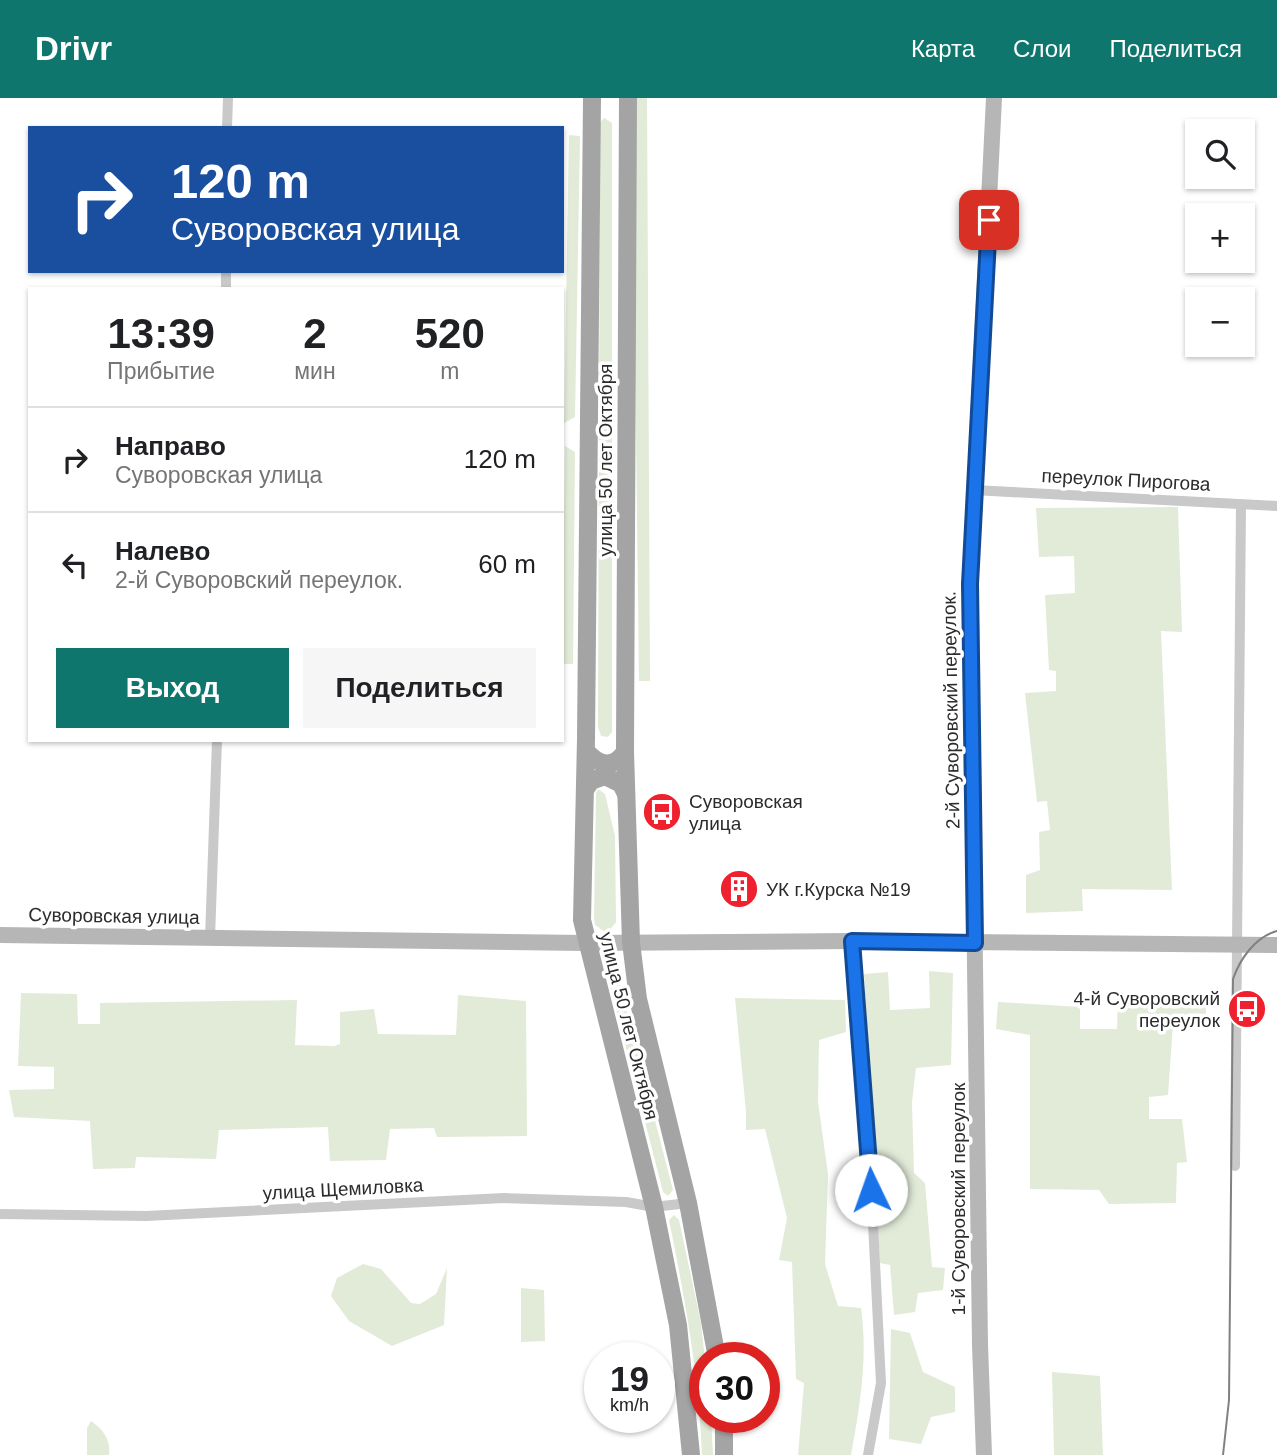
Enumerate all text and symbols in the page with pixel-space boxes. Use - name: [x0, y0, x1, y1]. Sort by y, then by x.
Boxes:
- text: Drivr: [35, 30, 112, 67]
- text: Карта: [911, 35, 975, 62]
- text: Слои: [1013, 35, 1071, 62]
- text: Поделиться: [1109, 35, 1242, 62]
- map controls: [1185, 119, 1255, 357]
- button: search: [1185, 119, 1255, 189]
- icon: right: [56, 154, 147, 245]
- text: 120 m: [171, 154, 310, 208]
- pin: [959, 190, 1019, 250]
- icon: arrive: [970, 201, 1008, 239]
- button: +: [1185, 203, 1255, 273]
- text: Суворовская улица: [171, 211, 459, 247]
- button: −: [1185, 287, 1255, 357]
- text: 13:39: [107, 310, 215, 357]
- text: 2: [303, 310, 327, 357]
- text: 520: [415, 310, 485, 357]
- text: Прибытие: [107, 358, 215, 384]
- text: мин: [294, 358, 336, 384]
- text: m: [440, 358, 459, 384]
- street label: улица 50 лет Октября: [595, 364, 616, 556]
- text: Направо: [115, 431, 226, 461]
- icon: right: [56, 441, 94, 479]
- text: 120 m: [464, 444, 536, 474]
- text: Суворовская улица: [115, 462, 322, 488]
- street label: переулок Пирогова: [1041, 465, 1211, 495]
- text: Налево: [115, 536, 210, 566]
- icon: left: [56, 546, 94, 584]
- text: 60 m: [478, 549, 536, 579]
- text: 2-й Суворовский переулок.: [115, 567, 403, 593]
- street label: 2-й Суворовский переулок.: [938, 591, 964, 829]
- button: Выход: [56, 648, 289, 728]
- button: Поделиться: [303, 648, 536, 728]
- bus stop icon: Суворовская улица: [641, 791, 683, 833]
- place label: Суворовская улица: [689, 791, 803, 834]
- building icon: УК г.Курска №19: [718, 868, 760, 910]
- place label: УК г.Курска №19: [766, 879, 911, 900]
- street label: Суворовская улица: [28, 904, 200, 928]
- street label: улица 50 лет Октября: [595, 930, 663, 1122]
- place label: 4-й Суворовский переулок: [1073, 988, 1221, 1031]
- bus stop icon: 4-й Суворовский переулок: [1226, 988, 1268, 1030]
- street label: 1-й Суворовский переулок: [948, 1082, 969, 1315]
- position arrow: [834, 1153, 908, 1227]
- street label: улица Щемиловка: [262, 1174, 424, 1204]
- speed limit sign: 30: [689, 1342, 780, 1433]
- text: 19: [610, 1359, 649, 1398]
- text: km/h: [610, 1395, 649, 1415]

